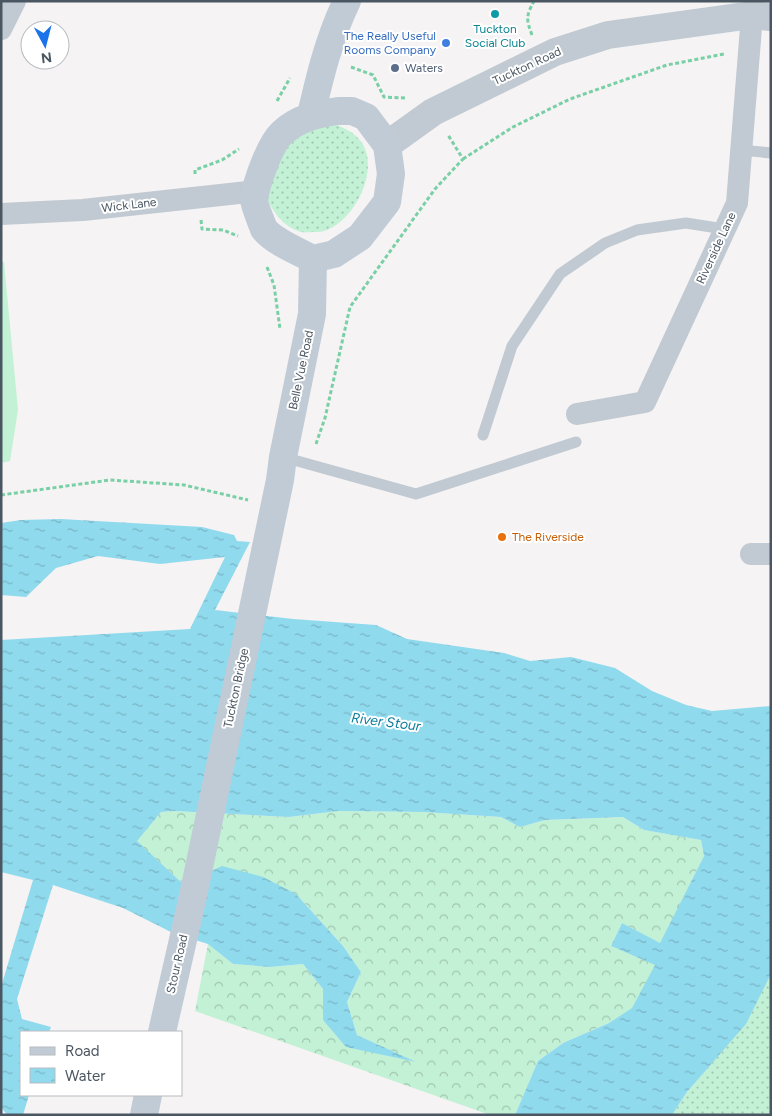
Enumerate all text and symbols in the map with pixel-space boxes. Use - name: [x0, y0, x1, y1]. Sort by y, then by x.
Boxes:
- marker: Tuckton Social Club: [489, 8, 501, 20]
- north arrow: [20, 20, 70, 70]
- place label: Tuckton Social Club: [465, 22, 525, 50]
- place label: The Really Useful Rooms Company: [344, 29, 437, 57]
- marker: The Really Useful Rooms Company: [440, 37, 452, 49]
- street label: Tuckton Road: [491, 44, 563, 88]
- text: N: [40, 48, 53, 67]
- place label: Waters: [405, 61, 443, 75]
- marker: Waters: [389, 62, 401, 74]
- street label: Wick Lane: [101, 195, 158, 215]
- street label: Riverside Lane: [693, 210, 739, 286]
- street label: Belle Vue Road: [286, 329, 316, 411]
- place label: The Riverside: [512, 530, 584, 544]
- marker: The Riverside: [496, 531, 508, 543]
- street label: Tuckton Bridge: [221, 646, 251, 729]
- water label: River Stour: [350, 709, 423, 735]
- street label: Stour Road: [163, 933, 191, 995]
- legend: [20, 1031, 182, 1096]
- text: Road: [65, 1042, 100, 1060]
- text: Water: [65, 1067, 105, 1085]

